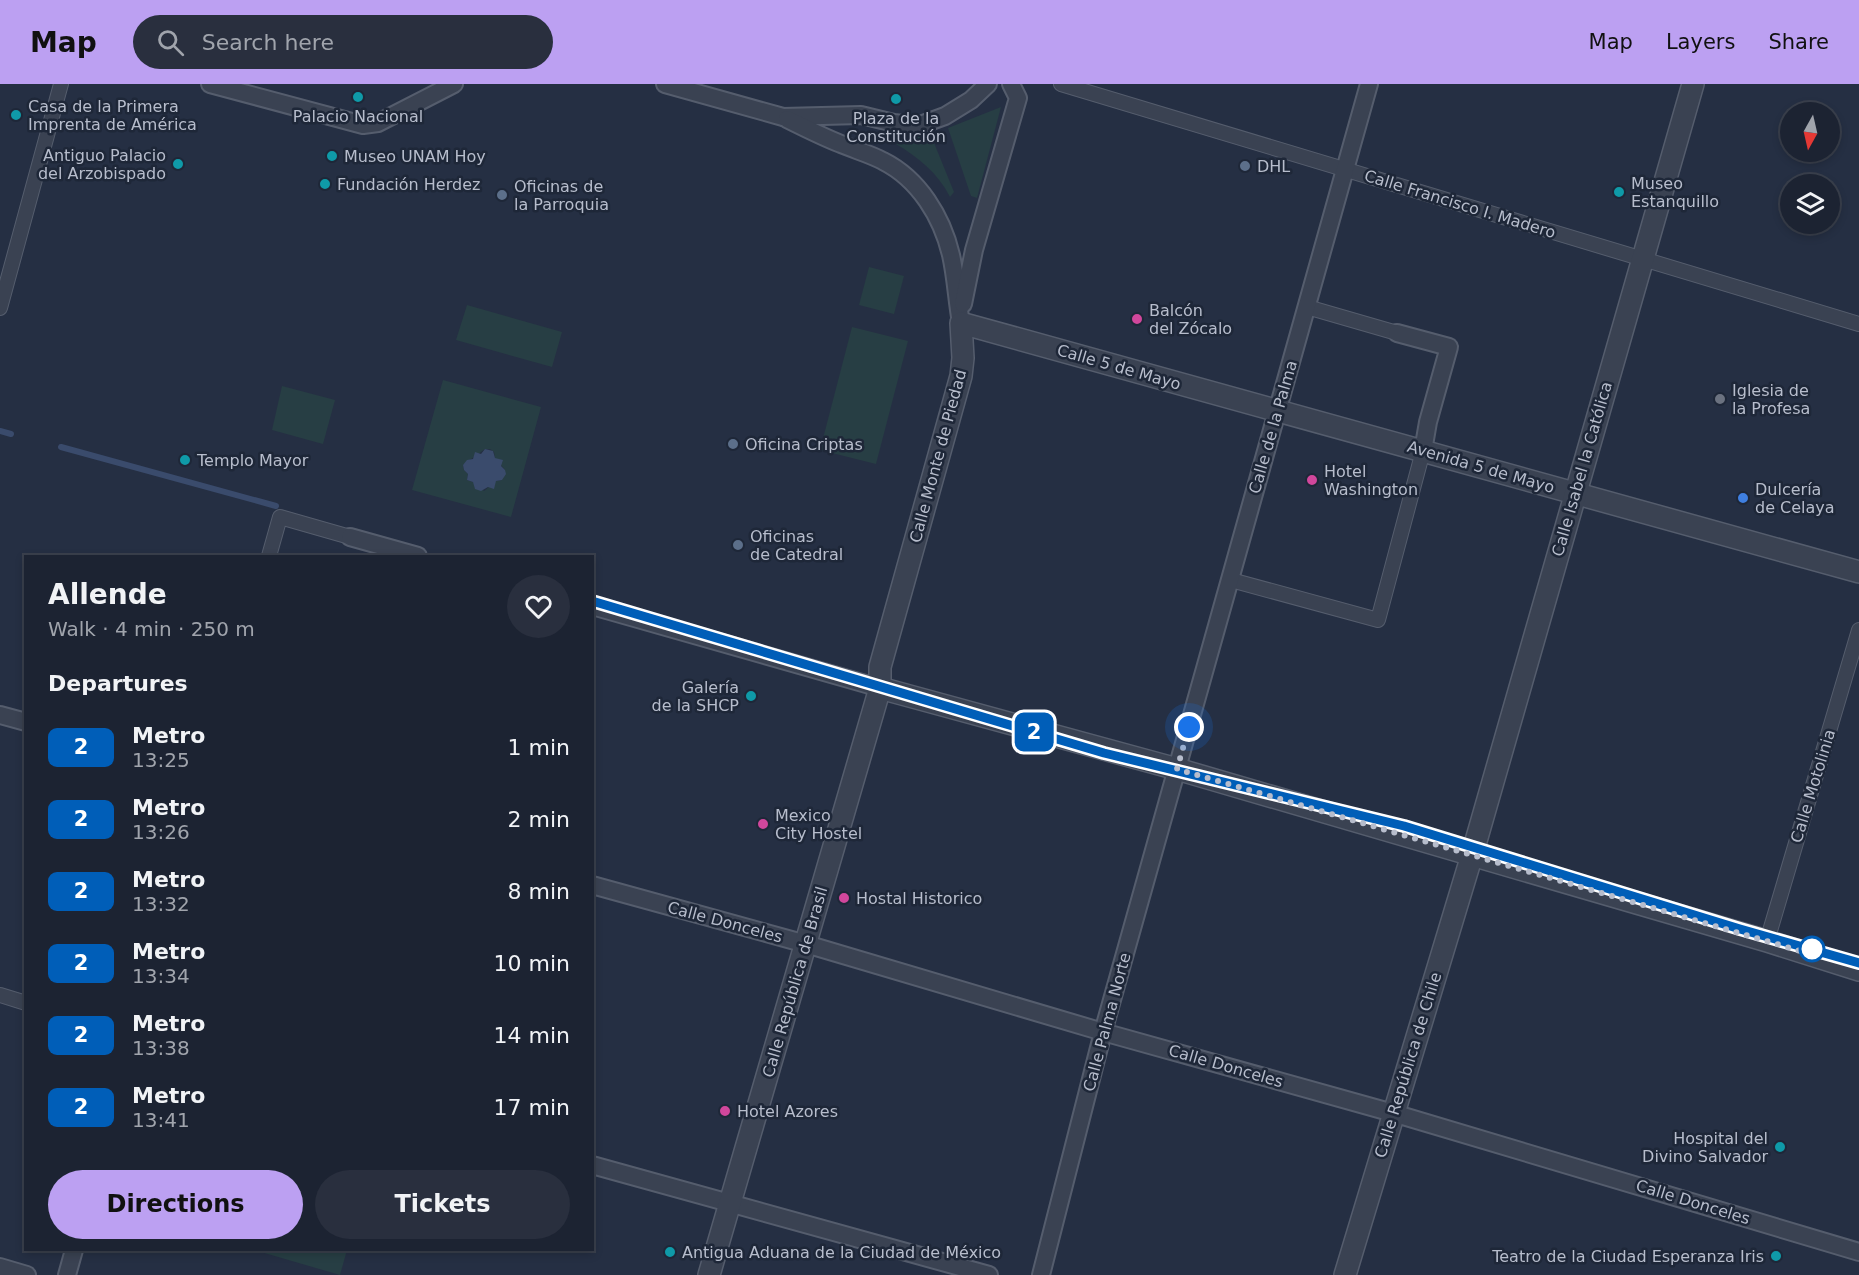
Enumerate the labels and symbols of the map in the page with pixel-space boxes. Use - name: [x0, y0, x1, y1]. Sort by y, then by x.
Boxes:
- marker: Palacio Nacional: [351, 90, 365, 104]
- marker: Plaza de la Constitución: [889, 92, 903, 106]
- place label: Casa de la Primera Imprenta de América: [28, 97, 197, 134]
- north arrow: [1780, 102, 1840, 162]
- place label: Palacio Nacional: [293, 107, 423, 126]
- marker: Casa de la Primera Imprenta de América: [9, 108, 23, 122]
- place label: Plaza de la Constitución: [846, 109, 946, 146]
- place label: Antiguo Palacio del Arzobispado: [38, 146, 166, 183]
- place label: Museo UNAM Hoy: [344, 147, 486, 166]
- marker: Museo UNAM Hoy: [325, 149, 339, 163]
- marker: Antiguo Palacio del Arzobispado: [171, 157, 185, 171]
- place label: DHL: [1257, 157, 1290, 176]
- marker: DHL: [1238, 159, 1252, 173]
- street label: Calle Francisco I. Madero: [1362, 166, 1558, 242]
- place label: Museo Estanquillo: [1631, 174, 1719, 211]
- place label: Fundación Herdez: [337, 175, 480, 194]
- marker: Fundación Herdez: [318, 177, 332, 191]
- place label: Oficinas de la Parroquia: [514, 177, 609, 214]
- marker: Museo Estanquillo: [1612, 185, 1626, 199]
- marker: Oficinas de la Parroquia: [495, 188, 509, 202]
- place label: Balcón del Zócalo: [1149, 301, 1232, 338]
- marker: Balcón del Zócalo: [1130, 312, 1144, 326]
- street label: Calle 5 de Mayo: [1055, 340, 1183, 394]
- street label: Calle de la Palma: [1245, 358, 1301, 496]
- street label: Calle Monte de Piedad: [906, 367, 970, 545]
- street label: Calle Isabel la Católica: [1548, 379, 1616, 559]
- place label: Iglesia de la Profesa: [1732, 381, 1810, 418]
- marker: Iglesia de la Profesa: [1713, 392, 1727, 406]
- place label: Oficina Criptas: [745, 435, 863, 454]
- marker: Oficina Criptas: [726, 437, 740, 451]
- street label: Avenida 5 de Mayo: [1405, 437, 1557, 497]
- place label: Templo Mayor: [196, 451, 309, 470]
- marker: Templo Mayor: [178, 453, 192, 467]
- place label: Hotel Washington: [1324, 462, 1418, 499]
- marker: Hotel Washington: [1305, 473, 1319, 487]
- place label: Dulcería de Celaya: [1755, 480, 1835, 517]
- marker: Dulcería de Celaya: [1736, 491, 1750, 505]
- place label: Oficinas de Catedral: [750, 527, 843, 564]
- marker: Oficinas de Catedral: [731, 538, 745, 552]
- place label: Galería de la SHCP: [652, 678, 739, 715]
- marker: Galería de la SHCP: [744, 689, 758, 703]
- line badge: 2: [1014, 712, 1054, 752]
- your location: [1174, 712, 1204, 742]
- street label: Calle Motolinia: [1787, 727, 1839, 845]
- place label: Mexico City Hostel: [775, 806, 862, 843]
- marker: Mexico City Hostel: [756, 817, 770, 831]
- street label: Calle República de Brasil: [759, 884, 831, 1080]
- place label: Hostal Historico: [856, 889, 982, 908]
- marker: Hostal Historico: [837, 891, 851, 905]
- street label: Calle Donceles: [665, 898, 785, 946]
- unlabelled marker: [1799, 936, 1825, 962]
- street label: Calle Palma Norte: [1079, 951, 1135, 1093]
- street label: Calle República de Chile: [1371, 970, 1445, 1160]
- street label: Calle Donceles: [1167, 1041, 1285, 1091]
- place label: Hotel Azores: [737, 1102, 838, 1121]
- marker: Hotel Azores: [718, 1104, 732, 1118]
- place label: Hospital del Divino Salvador: [1642, 1129, 1768, 1166]
- marker: Hospital del Divino Salvador: [1773, 1140, 1787, 1154]
- street label: Calle Donceles: [1634, 1176, 1752, 1228]
- place label: Antigua Aduana de la Ciudad de México: [682, 1243, 1001, 1262]
- marker: Antigua Aduana de la Ciudad de México: [663, 1245, 677, 1259]
- place label: Teatro de la Ciudad Esperanza Iris: [1491, 1247, 1764, 1266]
- marker: Teatro de la Ciudad Esperanza Iris: [1769, 1249, 1783, 1263]

